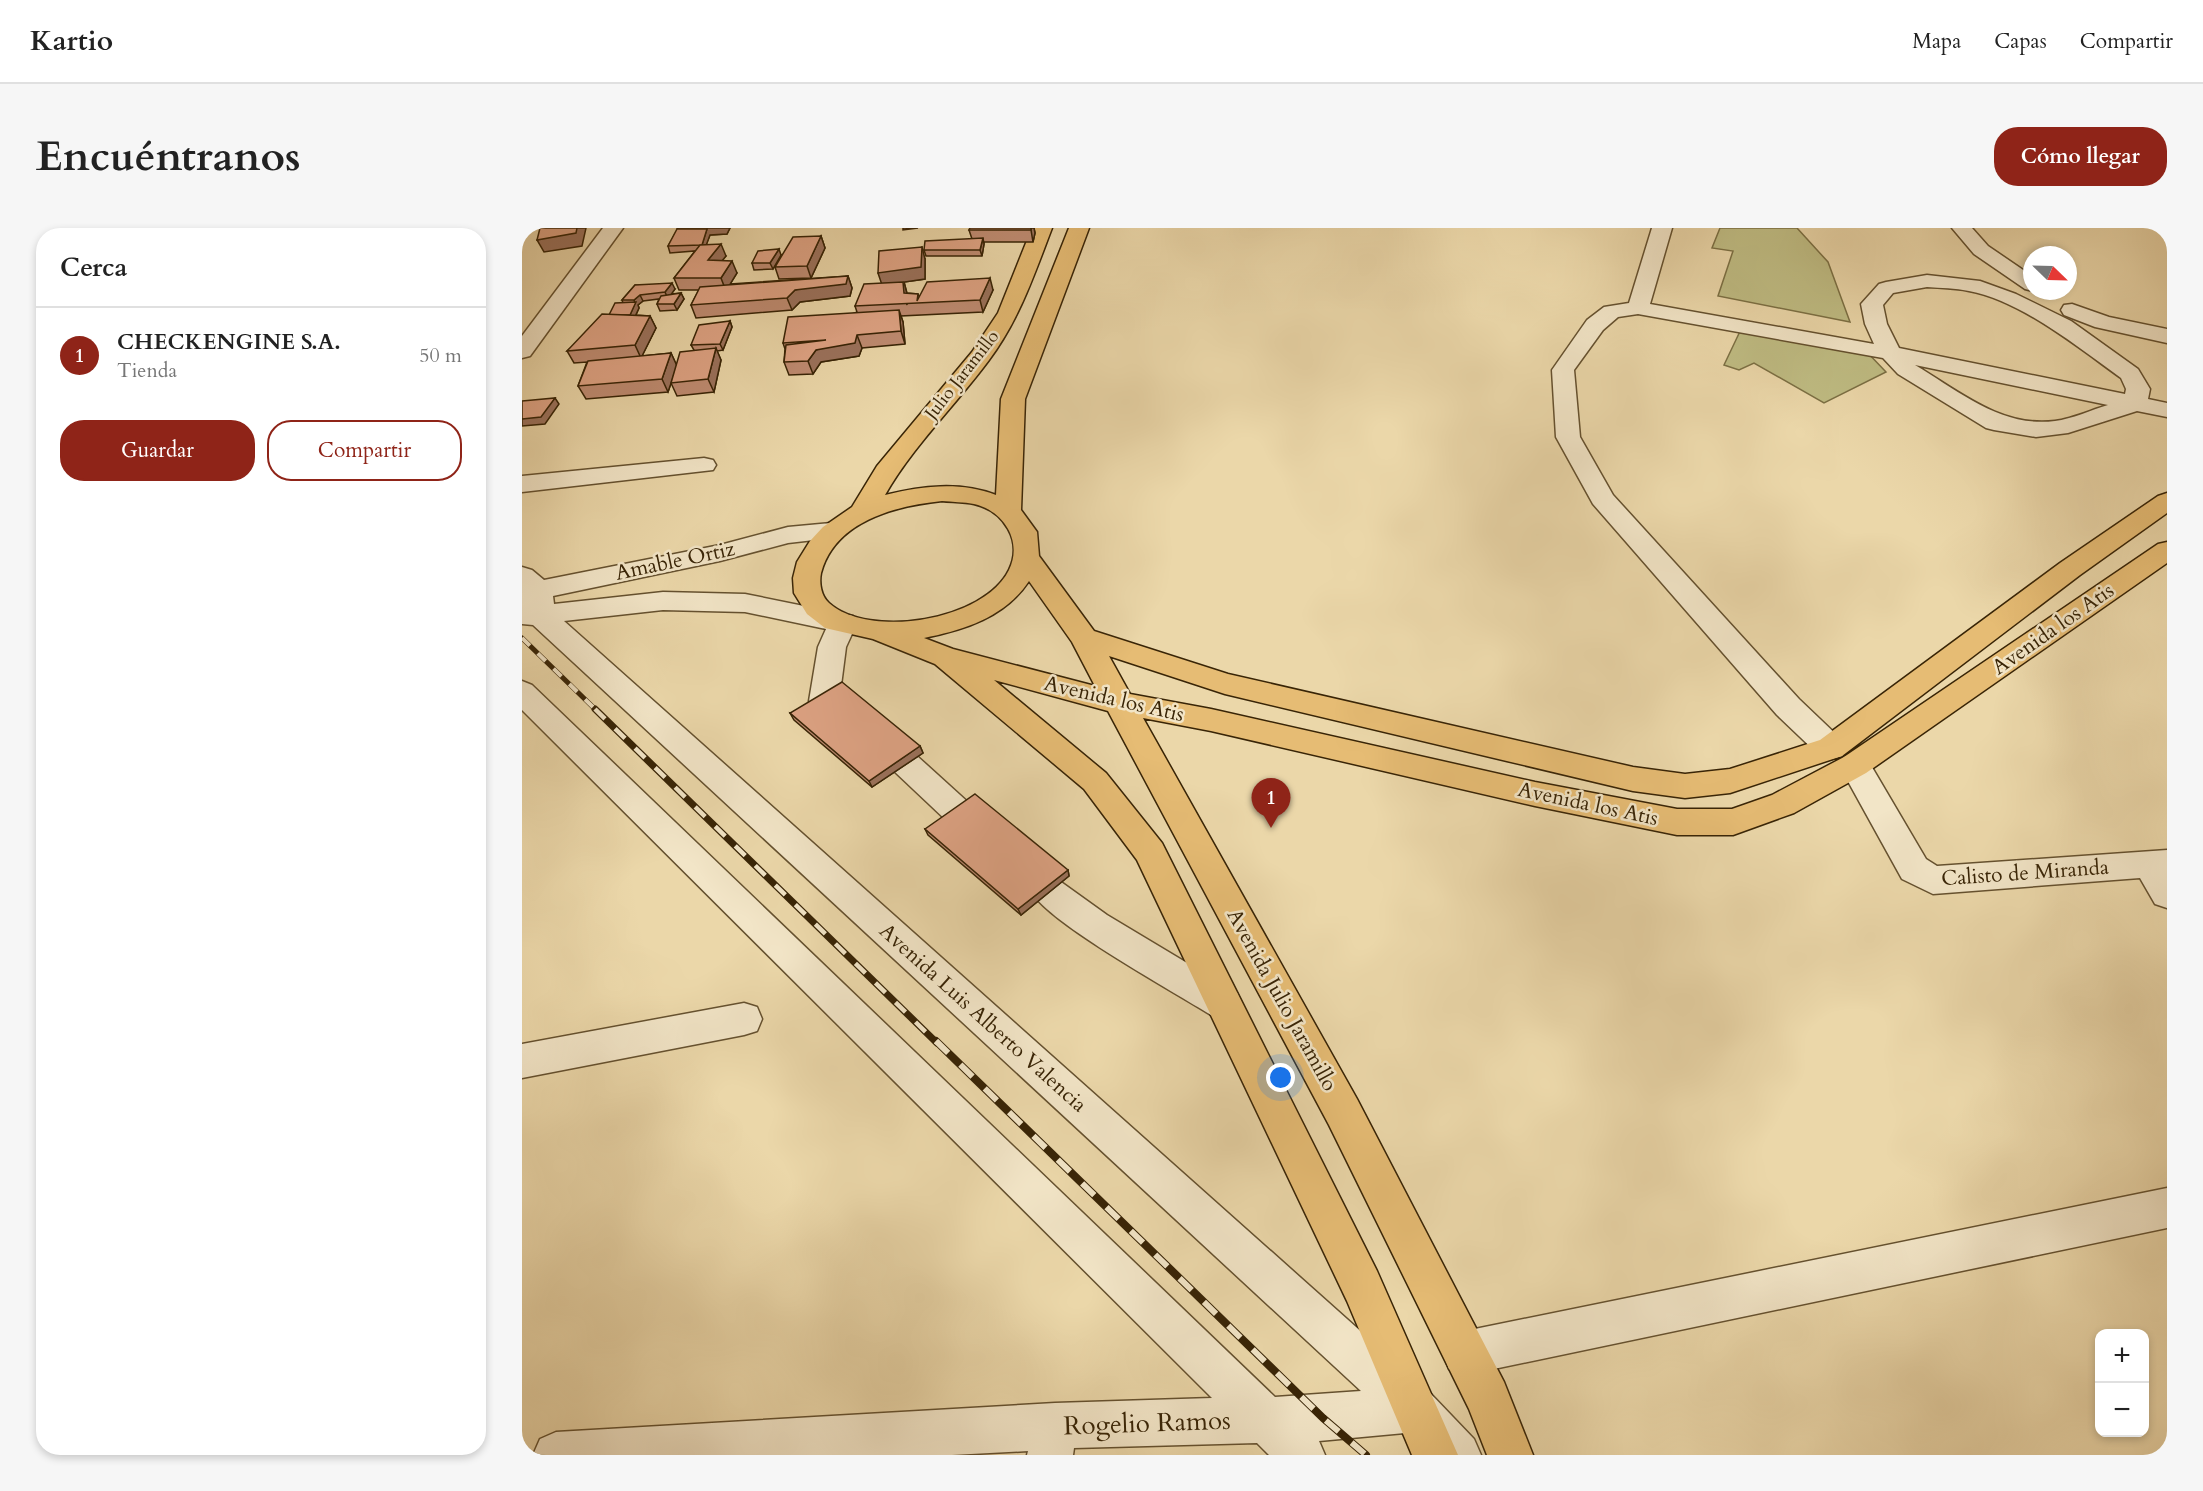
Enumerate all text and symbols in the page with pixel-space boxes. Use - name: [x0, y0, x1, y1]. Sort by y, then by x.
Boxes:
- text: Kartio: [30, 22, 113, 60]
- text: Mapa: [1912, 27, 1961, 56]
- text: Capas: [1994, 27, 2047, 56]
- text: Compartir: [2080, 27, 2173, 56]
- button: Cómo llegar: [1994, 127, 2167, 186]
- text: Encuéntranos: [36, 128, 301, 185]
- north arrow: [2023, 246, 2077, 300]
- text: Cerca: [60, 250, 127, 285]
- street label: Julio Jaramillo: [917, 325, 1005, 427]
- text: CHECKENGINE S.A.: [117, 327, 341, 357]
- text: 1: [74, 342, 85, 369]
- text: 50 m: [419, 342, 462, 369]
- text: Tienda: [117, 357, 177, 384]
- button: Guardar: [60, 420, 255, 481]
- button: Compartir: [267, 420, 462, 481]
- street label: Amable Ortiz: [613, 534, 738, 588]
- street label: Avenida los Atis: [1986, 576, 2120, 682]
- street label: Avenida los Atis: [1041, 669, 1187, 729]
- street label: Avenida los Atis: [1515, 775, 1661, 833]
- pin: 1: [1252, 778, 1290, 828]
- street label: Calisto de Miranda: [1940, 853, 2110, 893]
- street label: Avenida Julio Jaramillo: [1220, 904, 1344, 1096]
- street label: Avenida Luis Alberto Valencia: [873, 917, 1093, 1119]
- your location: [1266, 1063, 1295, 1092]
- map controls: [2095, 1329, 2149, 1437]
- button: +: [2095, 1329, 2149, 1383]
- button: −: [2095, 1383, 2149, 1437]
- street label: Rogelio Ramos: [1063, 1403, 1231, 1443]

